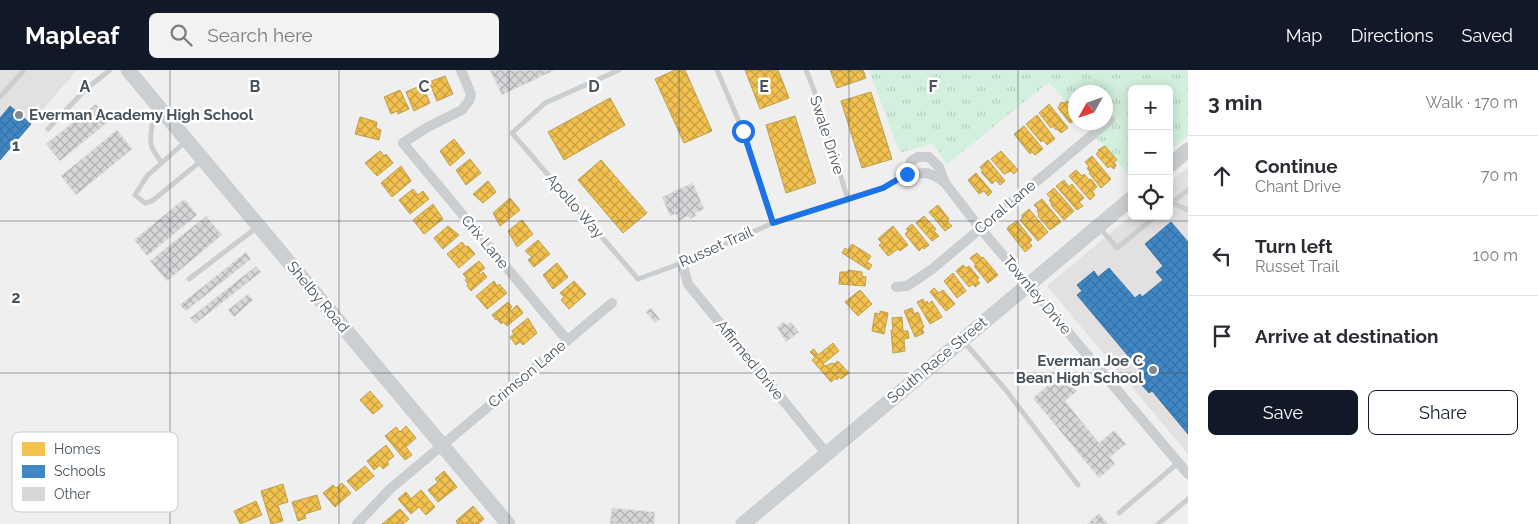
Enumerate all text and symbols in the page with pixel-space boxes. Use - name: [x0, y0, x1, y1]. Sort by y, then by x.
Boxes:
- search box: [149, 13, 499, 58]
- text: Mapleaf: [25, 21, 119, 50]
- icon: search: [167, 21, 195, 49]
- text: Search here: [207, 24, 313, 46]
- text: Map: [1286, 25, 1322, 46]
- text: Directions: [1350, 25, 1434, 46]
- text: Saved: [1462, 25, 1513, 46]
- text: A: [80, 77, 91, 96]
- text: B: [250, 77, 261, 96]
- text: C: [419, 77, 430, 96]
- text: D: [588, 77, 600, 96]
- text: E: [759, 77, 769, 96]
- text: F: [928, 77, 938, 96]
- north arrow: [1068, 85, 1113, 130]
- map controls: [1128, 85, 1173, 220]
- button: +: [1128, 85, 1173, 130]
- text: 3 min: [1208, 90, 1262, 115]
- street label: Swale Drive: [806, 93, 848, 177]
- text: Walk · 170 m: [1426, 93, 1518, 112]
- place label: Everman Academy High School: [29, 106, 253, 124]
- marker: Everman Academy High School: [13, 109, 25, 121]
- route start: [732, 120, 755, 143]
- button: −: [1128, 130, 1173, 175]
- text: 1: [12, 136, 20, 155]
- text: Continue: [1255, 155, 1338, 177]
- icon: ahead: [1208, 162, 1236, 190]
- route end: [896, 163, 919, 186]
- text: 70 m: [1481, 166, 1518, 185]
- street label: Apollo Way: [542, 170, 608, 242]
- button: locate: [1128, 175, 1173, 220]
- street label: Coral Lane: [971, 176, 1039, 238]
- text: Chant Drive: [1255, 177, 1341, 196]
- street label: Crix Lane: [457, 211, 513, 273]
- street label: Russet Trail: [676, 222, 756, 271]
- text: Turn left: [1255, 235, 1332, 257]
- icon: left: [1208, 242, 1236, 270]
- text: 100 m: [1473, 246, 1518, 265]
- street label: Townley Drive: [999, 252, 1075, 338]
- text: Russet Trail: [1255, 257, 1339, 276]
- street label: Shelby Road: [283, 258, 353, 336]
- text: 2: [11, 288, 21, 307]
- street label: South Race Street: [883, 313, 991, 407]
- street label: Affirmed Drive: [712, 316, 788, 404]
- icon: arrive: [1208, 322, 1236, 350]
- text: Arrive at destination: [1255, 325, 1439, 347]
- street label: Crimson Lane: [485, 336, 570, 412]
- place label: Everman Joe C Bean High School: [1016, 352, 1143, 387]
- marker: Everman Joe C Bean High School: [1147, 364, 1159, 376]
- button: Save: [1208, 390, 1358, 435]
- button: Share: [1368, 390, 1518, 435]
- legend: [12, 432, 178, 512]
- text: Homes: [54, 441, 101, 457]
- text: Schools: [54, 463, 106, 479]
- text: Other: [54, 486, 91, 502]

